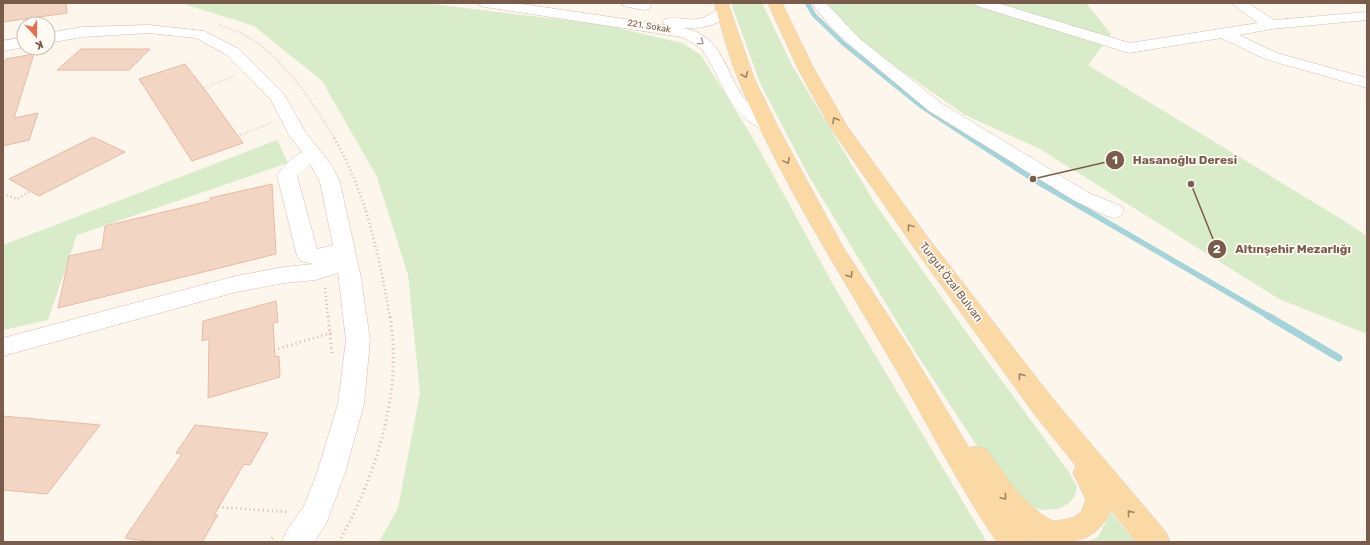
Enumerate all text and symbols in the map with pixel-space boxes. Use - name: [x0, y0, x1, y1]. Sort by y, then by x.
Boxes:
- north arrow: [16, 16, 56, 56]
- street label: 221. Sokak: [627, 18, 672, 34]
- text: K: [33, 37, 45, 52]
- one-way arrow: [696, 37, 703, 44]
- one-way arrow: [740, 72, 748, 79]
- one-way arrow: [832, 117, 839, 124]
- callout: Hasanoğlu Deresi: [1105, 148, 1246, 172]
- text: 1: [1112, 153, 1118, 167]
- text: Hasanoğlu Deresi: [1133, 153, 1237, 167]
- one-way arrow: [782, 157, 790, 164]
- one-way arrow: [907, 224, 914, 231]
- callout: Altınşehir Mezarlığı: [1207, 237, 1359, 261]
- street label: Turgut Özal Bulvarı: [917, 240, 985, 324]
- text: 2: [1213, 242, 1221, 256]
- text: Altınşehir Mezarlığı: [1235, 242, 1351, 256]
- one-way arrow: [845, 271, 853, 278]
- one-way arrow: [1019, 373, 1026, 380]
- one-way arrow: [1000, 493, 1007, 500]
- one-way arrow: [1127, 510, 1134, 517]

